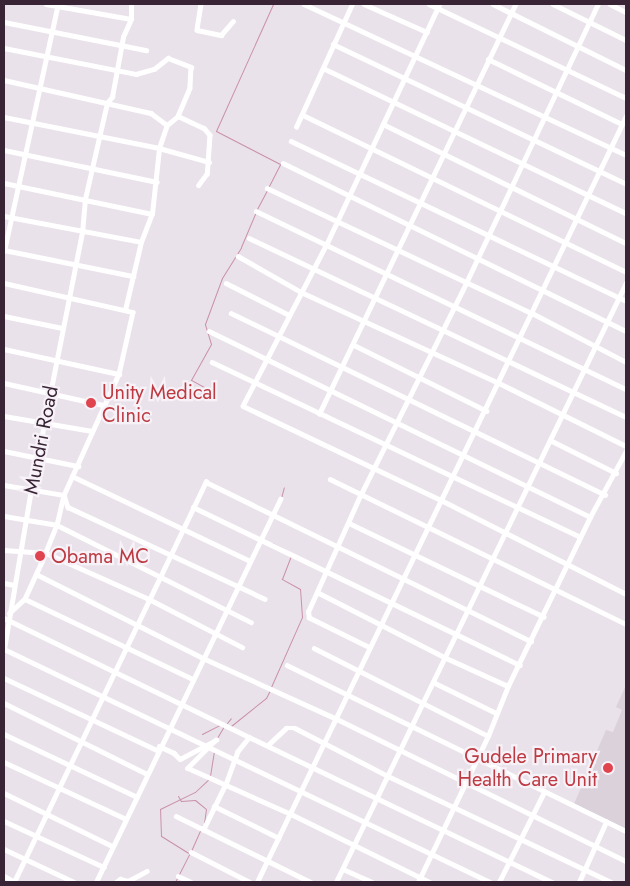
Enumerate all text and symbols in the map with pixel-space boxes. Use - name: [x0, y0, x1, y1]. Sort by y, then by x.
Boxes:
- place label: Unity Medical Clinic: [102, 380, 217, 427]
- street label: Mundri Road: [19, 384, 63, 496]
- marker: Unity Medical Clinic: [84, 396, 98, 410]
- place label: Obama MC: [51, 544, 149, 568]
- marker: Obama MC: [33, 549, 47, 563]
- place label: Gudele Primary Health Care Unit: [458, 744, 597, 791]
- marker: Gudele Primary Health Care Unit: [601, 761, 615, 775]

